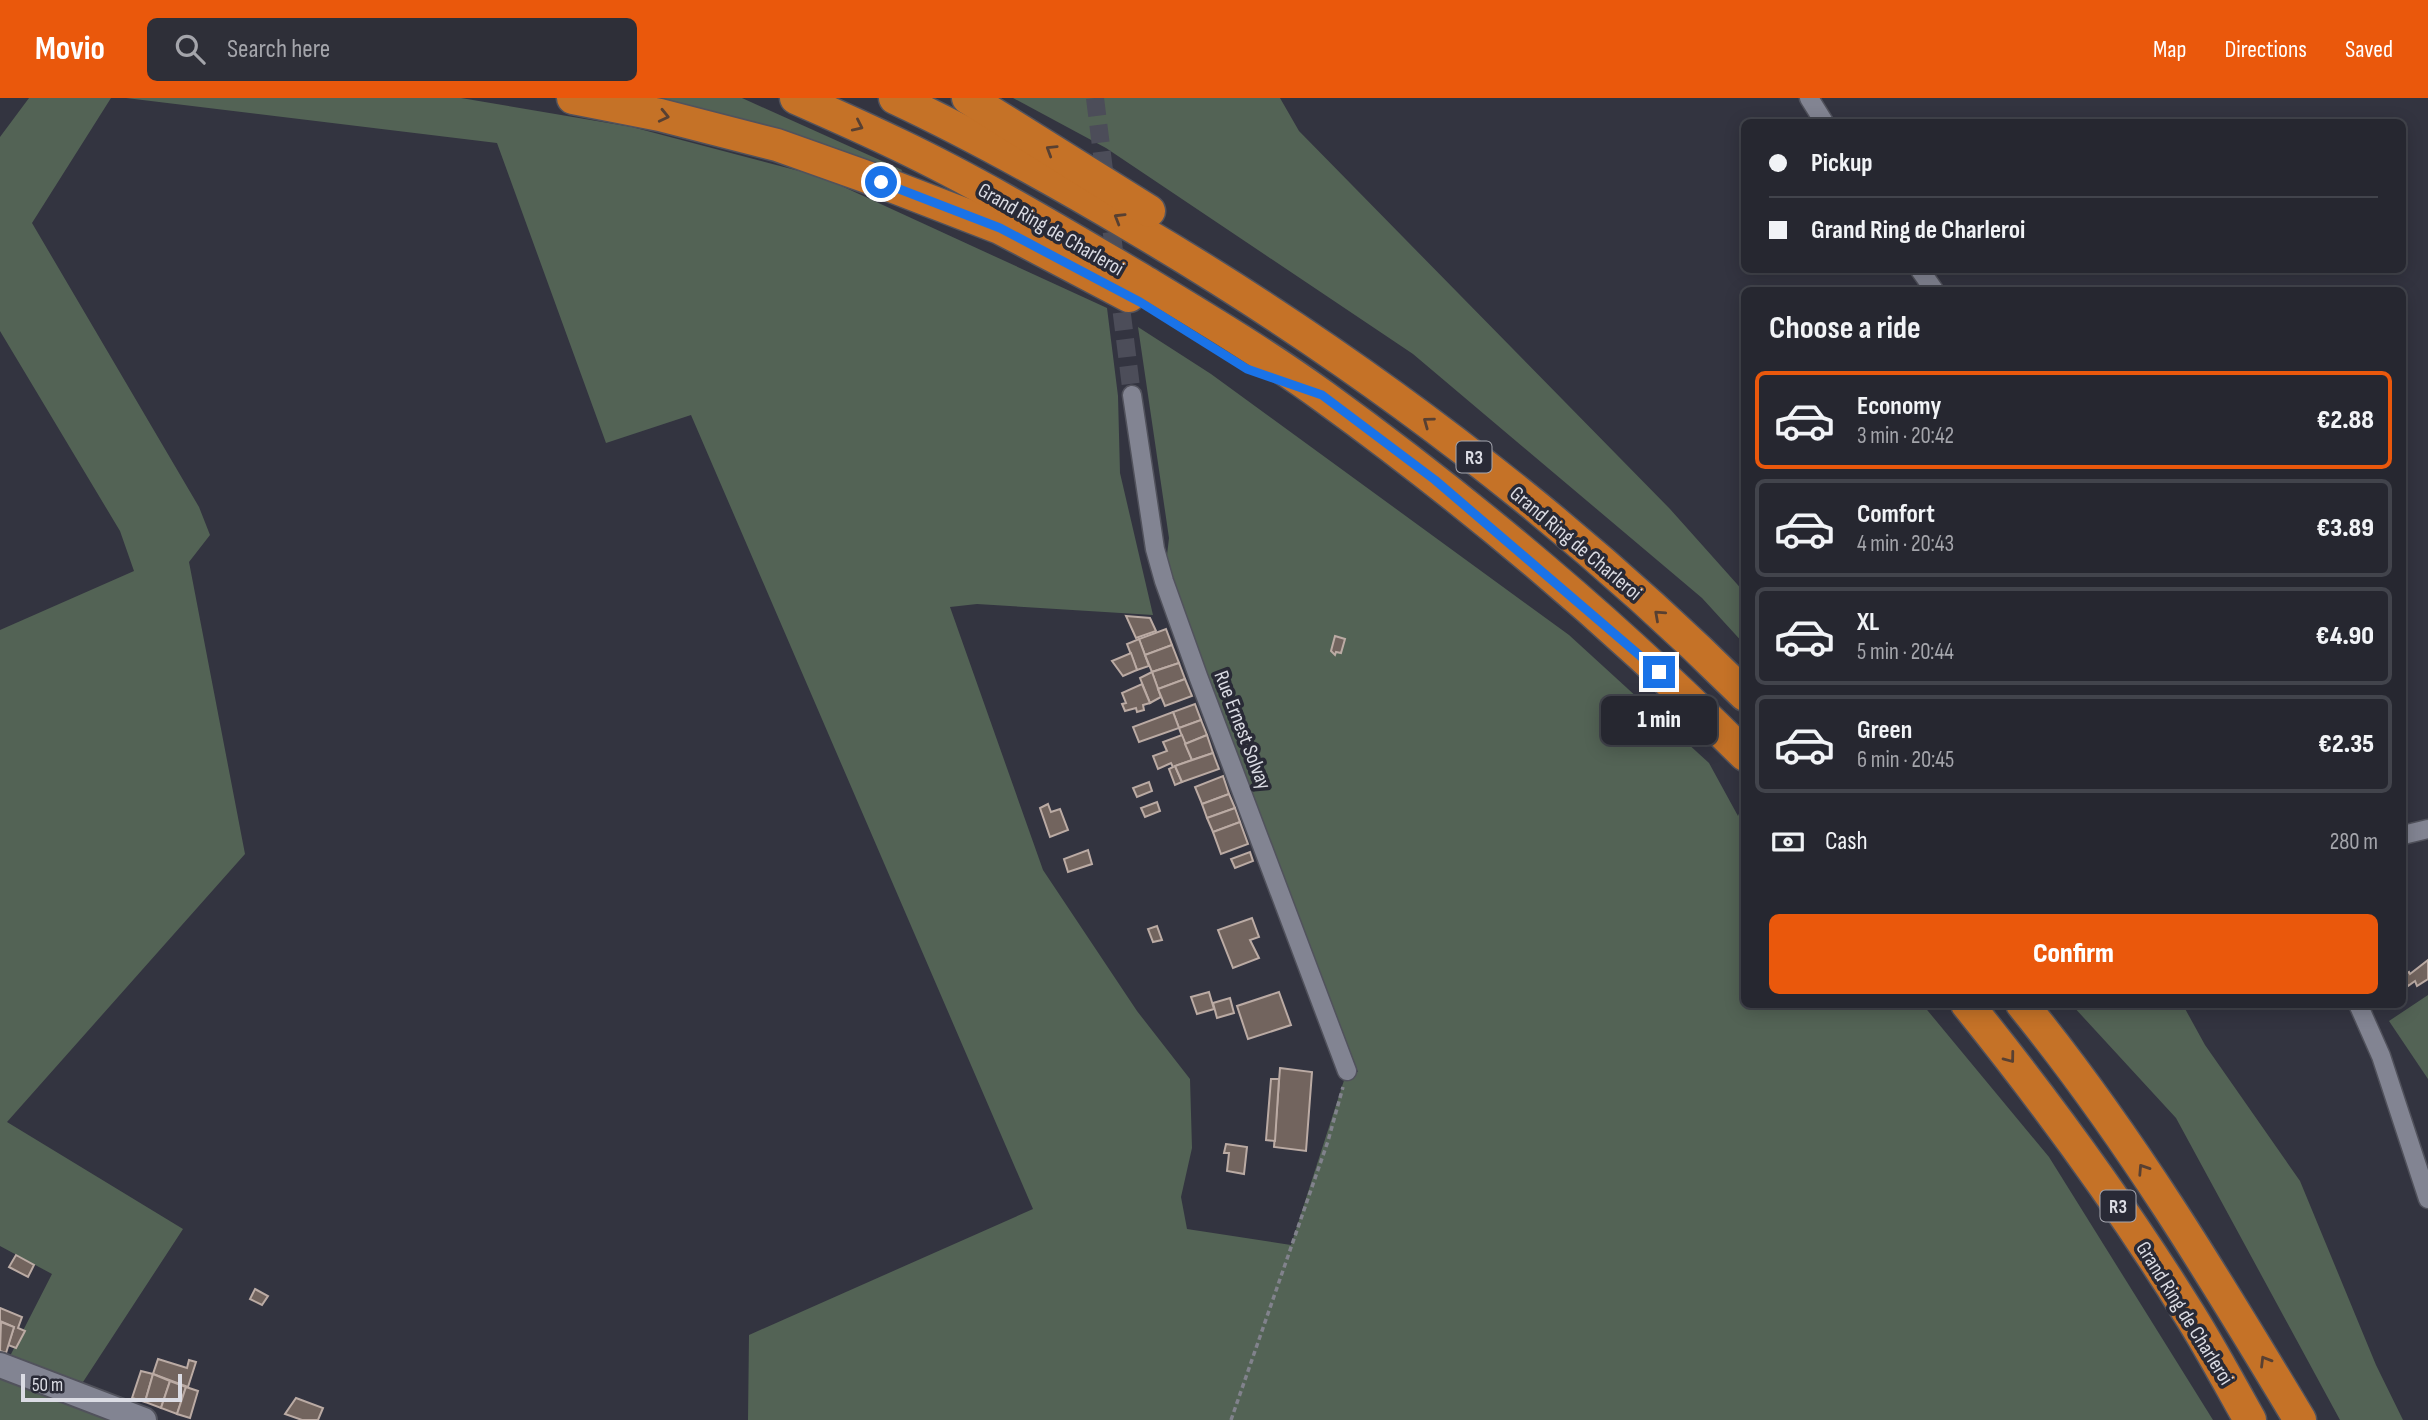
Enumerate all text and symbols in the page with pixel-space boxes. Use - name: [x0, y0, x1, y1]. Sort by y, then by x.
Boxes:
- search box: [147, 18, 637, 81]
- text: Movio: [35, 29, 105, 69]
- icon: search: [171, 30, 209, 68]
- text: Search here: [227, 34, 330, 65]
- text: Map: [2153, 35, 2186, 64]
- text: Directions: [2224, 35, 2307, 64]
- text: Saved: [2345, 35, 2393, 64]
- one-way arrow: [658, 108, 670, 122]
- one-way arrow: [851, 118, 864, 132]
- one-way arrow: [1045, 145, 1058, 158]
- text: Pickup: [1811, 148, 1873, 179]
- route start: [865, 166, 897, 198]
- street label: Grand Ring de Charleroi: [973, 178, 1128, 281]
- one-way arrow: [1114, 214, 1127, 227]
- text: Grand Ring de Charleroi: [1811, 215, 2025, 246]
- text: Choose a ride: [1769, 309, 1921, 348]
- icon: car: [1773, 389, 1836, 452]
- text: Economy: [1857, 391, 1941, 422]
- text: €2.88: [2317, 405, 2374, 436]
- one-way arrow: [1423, 418, 1436, 431]
- text: 3 min · 20:42: [1857, 422, 1954, 450]
- road number: R3: [1456, 442, 1492, 472]
- street label: Grand Ring de Charleroi: [1505, 481, 1647, 606]
- icon: car: [1773, 497, 1836, 560]
- text: Comfort: [1857, 499, 1935, 530]
- text: €3.89: [2316, 513, 2374, 544]
- text: 4 min · 20:43: [1857, 530, 1954, 558]
- icon: car: [1773, 605, 1836, 668]
- text: XL: [1857, 607, 1879, 638]
- one-way arrow: [1654, 611, 1667, 623]
- text: €4.90: [2316, 621, 2374, 652]
- text: 5 min · 20:44: [1857, 638, 1954, 666]
- route end: [1643, 656, 1675, 688]
- street label: Rue Ernest Solvay: [1208, 667, 1277, 793]
- callout: 1 min: [1601, 696, 1717, 746]
- text: 1 min: [1637, 706, 1681, 734]
- icon: car: [1773, 713, 1836, 776]
- text: Green: [1857, 715, 1912, 746]
- text: €2.35: [2318, 729, 2374, 760]
- text: 6 min · 20:45: [1857, 746, 1954, 774]
- icon: cash: [1769, 823, 1807, 861]
- text: Cash: [1825, 826, 1868, 857]
- text: 280 m: [2330, 828, 2378, 856]
- button: Confirm: [1769, 914, 2378, 994]
- one-way arrow: [2002, 1050, 2014, 1063]
- one-way arrow: [2139, 1164, 2152, 1177]
- road number: R3: [2100, 1190, 2136, 1222]
- street label: Grand Ring de Charleroi: [2130, 1237, 2239, 1390]
- one-way arrow: [2260, 1356, 2273, 1369]
- scale bar: [21, 1371, 182, 1403]
- text: 50 m: [32, 1374, 63, 1397]

